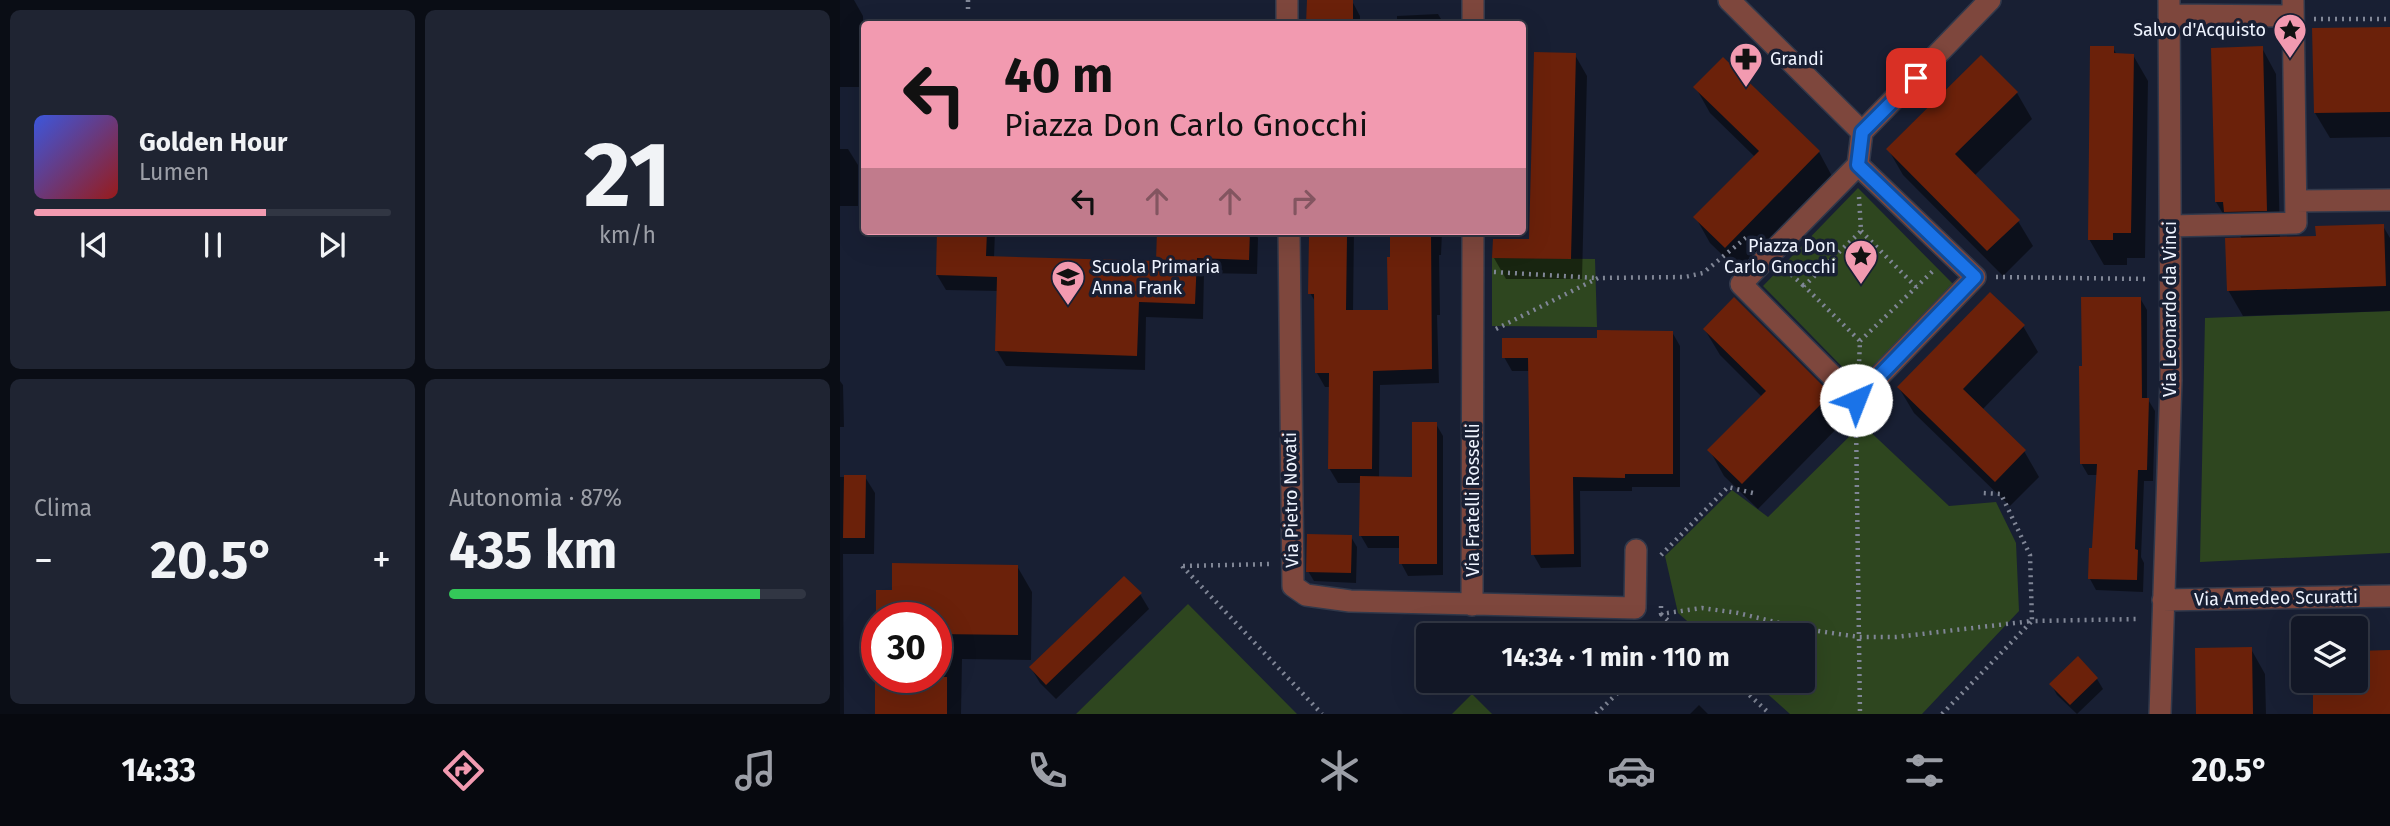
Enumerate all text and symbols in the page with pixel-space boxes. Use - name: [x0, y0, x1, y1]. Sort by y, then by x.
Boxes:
- place icon: Salvo d'Acquisto: [2271, 11, 2309, 60]
- place label: Salvo d'Acquisto: [2133, 19, 2266, 41]
- pharmacy icon: Grandi: [1727, 40, 1765, 89]
- text: 40 m: [1004, 46, 1113, 105]
- place label: Grandi: [1770, 48, 1824, 70]
- pin: [1886, 48, 1946, 108]
- icon: left: [889, 49, 980, 140]
- icon: arrive: [1897, 59, 1935, 97]
- text: Piazza Don Carlo Gnocchi: [1004, 106, 1368, 144]
- text: 21: [584, 121, 671, 230]
- text: Golden Hour: [139, 127, 287, 158]
- text: Lumen: [139, 158, 209, 186]
- icon: left: [1065, 182, 1103, 220]
- icon: ahead: [1138, 182, 1176, 220]
- icon: ahead: [1211, 182, 1249, 220]
- icon: right: [1284, 182, 1322, 220]
- text: km/h: [599, 221, 656, 249]
- street label: Via Leonardo da Vinci: [2159, 221, 2181, 397]
- icon: previous: [75, 226, 113, 264]
- icon: pause: [194, 226, 232, 264]
- icon: next: [313, 226, 351, 264]
- place label: Piazza Don Carlo Gnocchi: [1724, 235, 1836, 278]
- place icon: Piazza Don Carlo Gnocchi: [1842, 237, 1880, 286]
- place label: Scuola Primaria Anna Frank: [1092, 256, 1220, 299]
- school or university icon: Scuola Primaria Anna Frank: [1049, 258, 1087, 307]
- position arrow: [1819, 363, 1893, 437]
- street label: Via Fratelli Rosselli: [1462, 423, 1484, 577]
- street label: Via Pietro Novati: [1279, 432, 1303, 568]
- text: Autonomia · 87%: [449, 484, 622, 512]
- text: Clima: [34, 494, 92, 522]
- text: 435 km: [449, 519, 617, 582]
- text: 20.5°: [150, 529, 275, 592]
- text: −: [34, 537, 53, 583]
- text: +: [372, 537, 391, 583]
- street label: Via Amedeo Scuratti: [2194, 586, 2358, 610]
- speed limit sign: 30: [861, 602, 952, 693]
- map controls: [2291, 616, 2368, 693]
- button: layers: [2291, 616, 2368, 693]
- text: 14:34 · 1 min · 110 m: [1501, 642, 1730, 673]
- icon: directions: [439, 746, 488, 795]
- icon: music: [731, 746, 780, 795]
- icon: phone: [1023, 746, 1072, 795]
- icon: climate: [1315, 746, 1364, 795]
- icon: car: [1607, 746, 1656, 795]
- icon: filters: [1900, 746, 1949, 795]
- text: 14:33: [122, 751, 196, 789]
- text: 20.5°: [2192, 751, 2268, 789]

